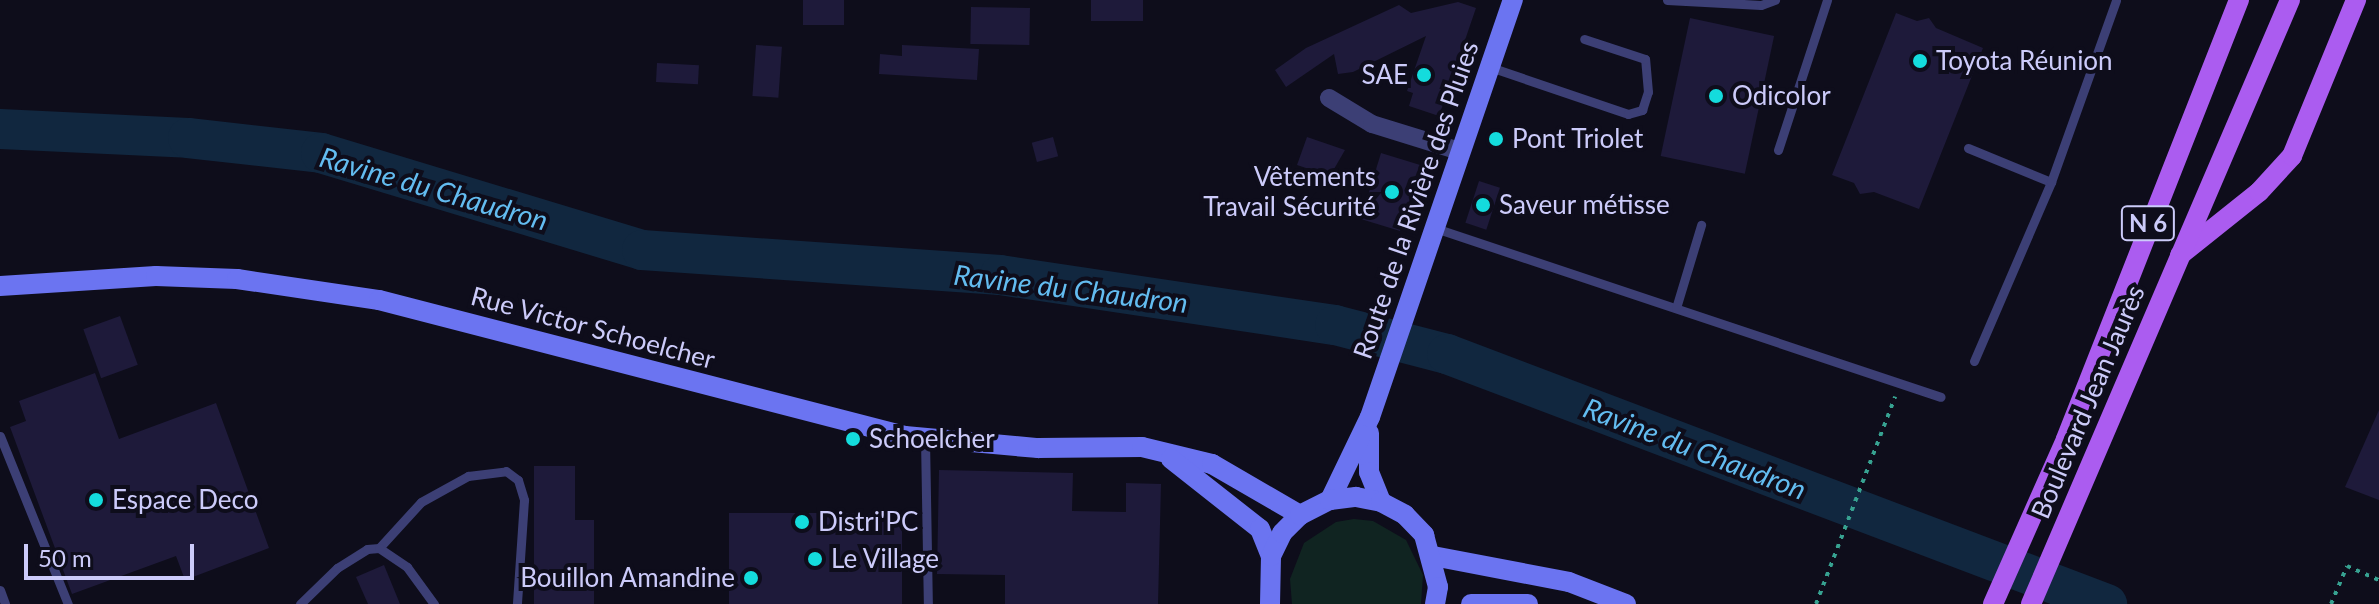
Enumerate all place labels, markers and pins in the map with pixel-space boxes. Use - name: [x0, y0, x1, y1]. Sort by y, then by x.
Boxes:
- place label: Toyota Réunion: [1936, 45, 2113, 77]
- marker: Toyota Réunion: [1911, 52, 1929, 70]
- place label: SAE: [1362, 59, 1408, 91]
- marker: SAE: [1415, 66, 1433, 84]
- place label: Odicolor: [1732, 80, 1831, 112]
- marker: Odicolor: [1707, 87, 1725, 105]
- place label: Pont Triolet: [1512, 123, 1644, 155]
- marker: Pont Triolet: [1487, 130, 1505, 148]
- place label: Vêtements Travail Sécurité: [1203, 161, 1376, 222]
- marker: Vêtements Travail Sécurité: [1383, 183, 1401, 201]
- place label: Saveur métisse: [1499, 189, 1670, 221]
- marker: Saveur métisse: [1474, 196, 1492, 214]
- place label: Schoelcher: [869, 423, 995, 455]
- marker: Schoelcher: [844, 430, 862, 448]
- place label: Espace Deco: [112, 484, 258, 516]
- marker: Espace Deco: [87, 491, 105, 509]
- place label: Distri'PC: [818, 506, 918, 538]
- marker: Distri'PC: [793, 513, 811, 531]
- place label: Le Village: [831, 543, 940, 575]
- marker: Le Village: [806, 550, 824, 568]
- place label: Bouillon Amandine: [519, 562, 735, 594]
- marker: Bouillon Amandine: [742, 569, 760, 587]

